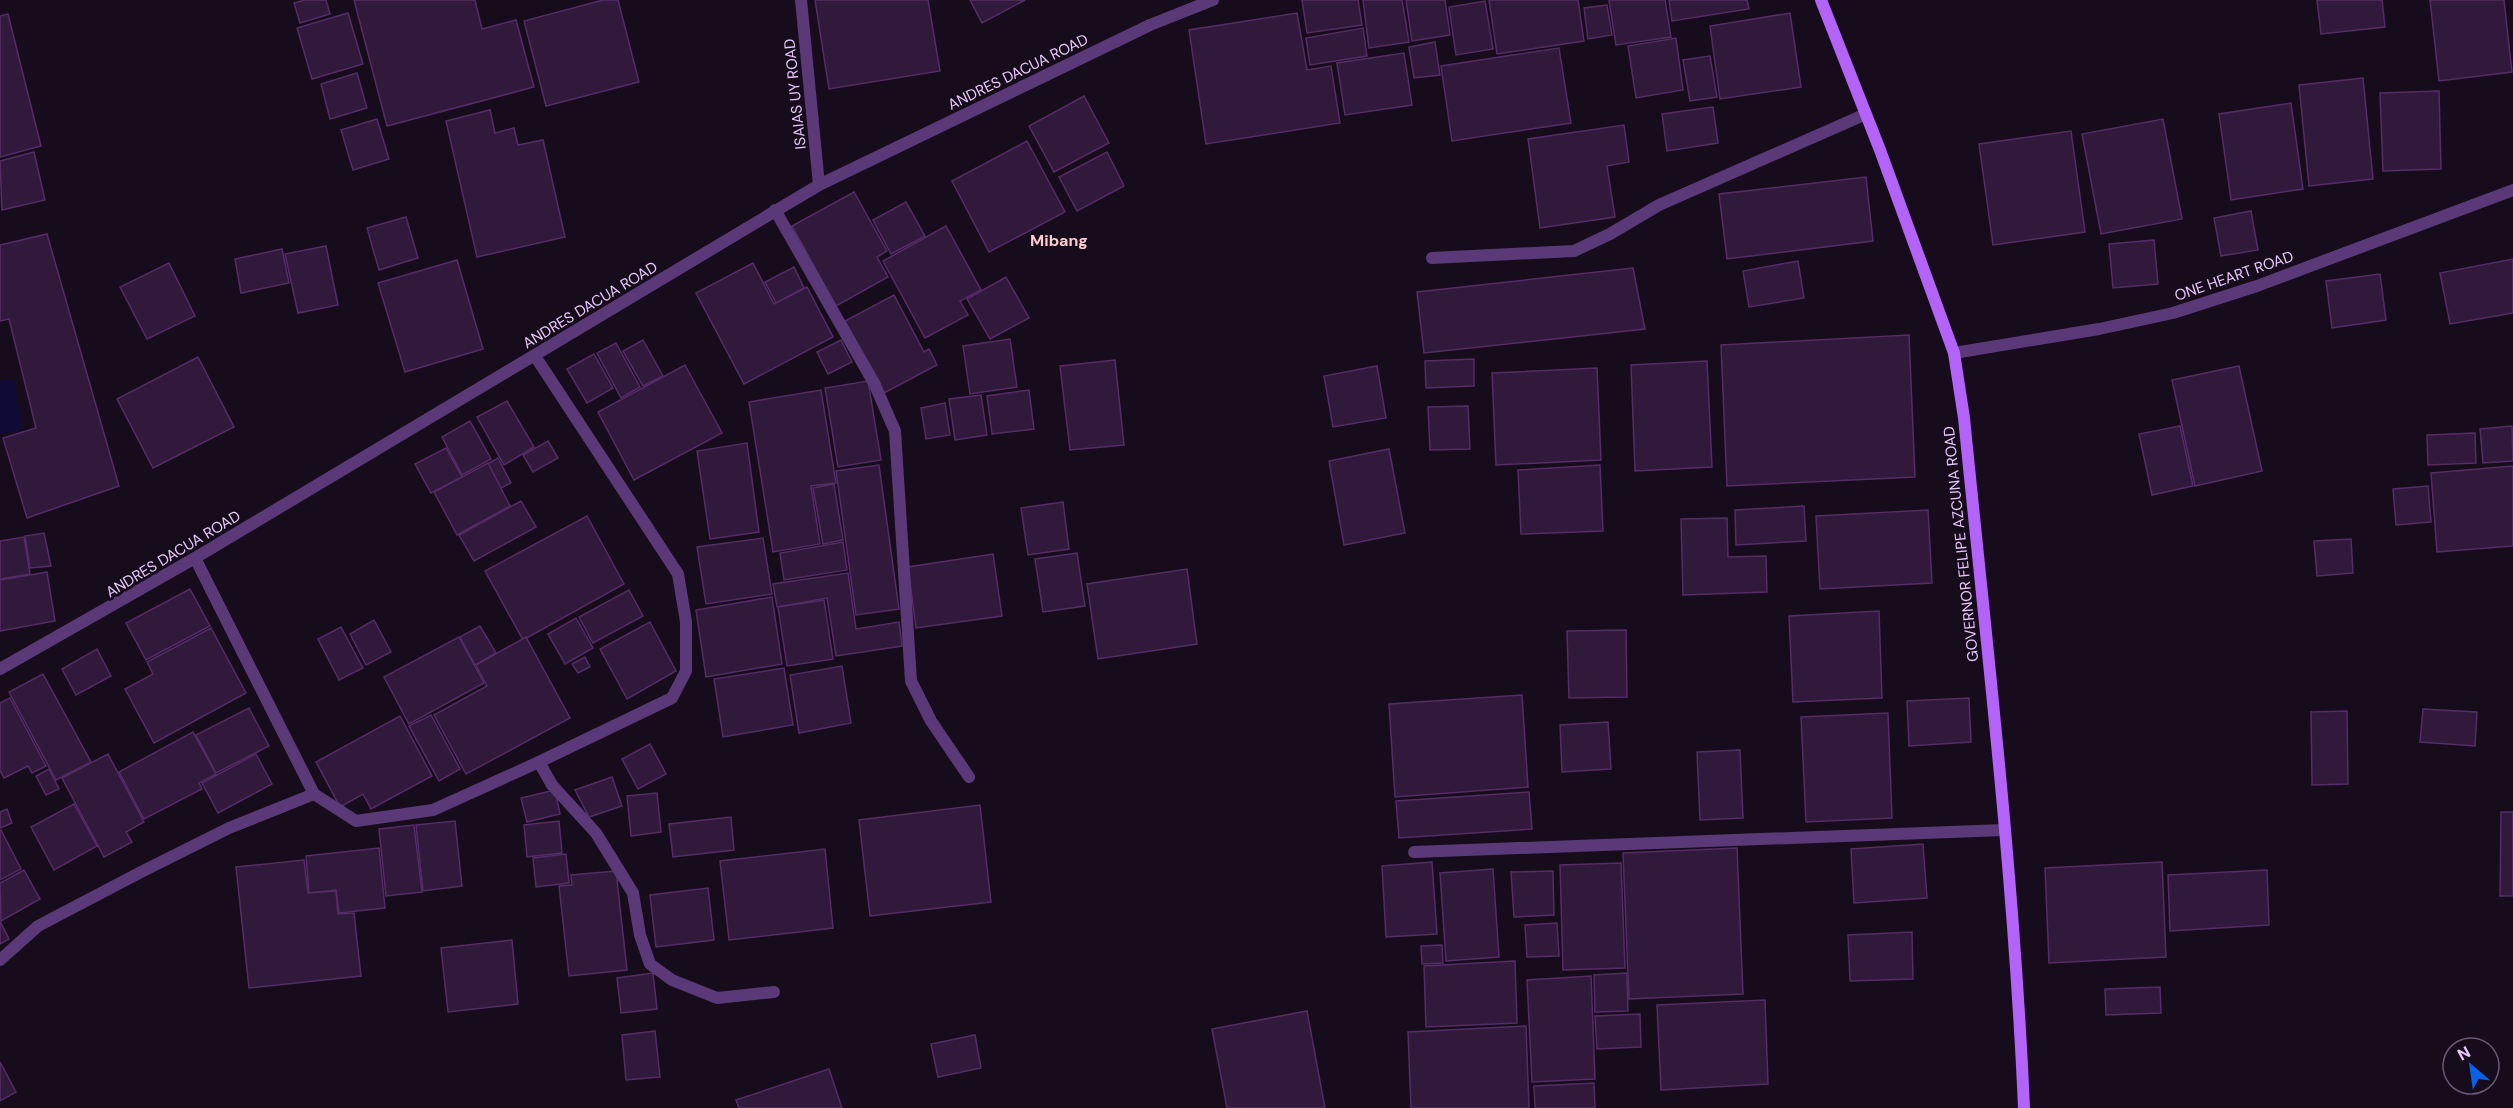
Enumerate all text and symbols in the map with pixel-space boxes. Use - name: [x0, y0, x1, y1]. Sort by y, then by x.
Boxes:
- street label: ANDRES DACUA ROAD: [945, 29, 1091, 115]
- street label: ISAIAS UY ROAD: [779, 38, 811, 150]
- district label: Mibang: [1030, 230, 1088, 251]
- street label: ONE HEART ROAD: [2172, 246, 2296, 306]
- street label: ANDRES DACUA ROAD: [519, 257, 661, 353]
- street label: GOVERNOR FELIPE AZCUNA ROAD: [1939, 425, 1983, 663]
- street label: ANDRES DACUA ROAD: [102, 506, 244, 602]
- north arrow: [2441, 1036, 2501, 1096]
- text: N: [2454, 1041, 2474, 1065]

